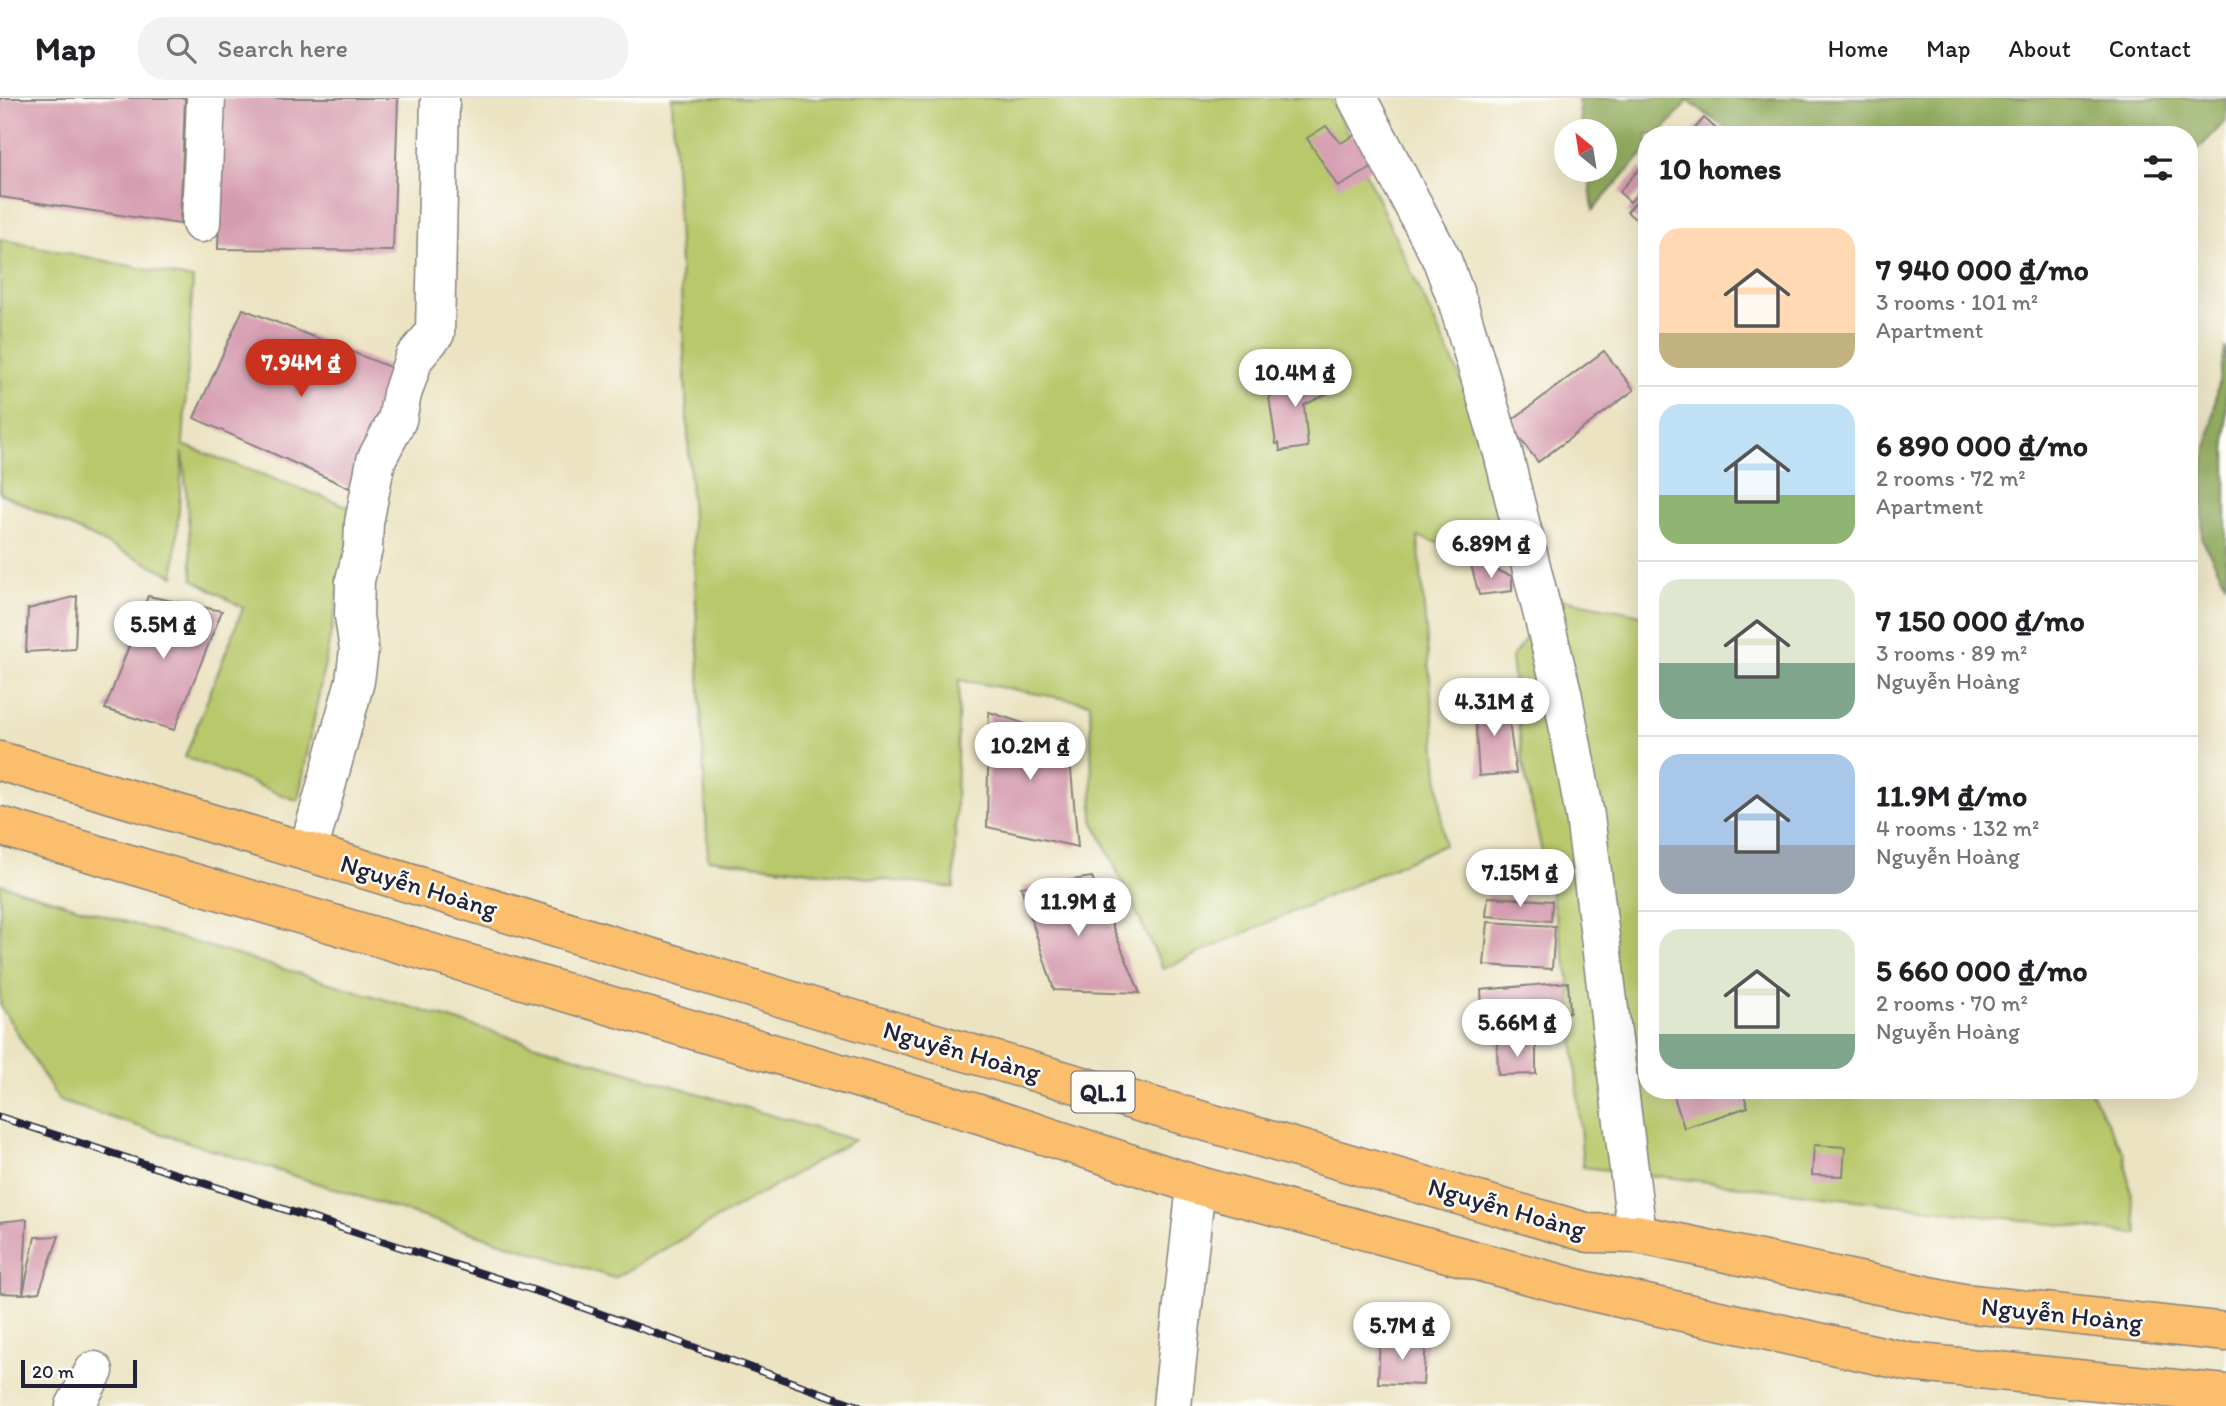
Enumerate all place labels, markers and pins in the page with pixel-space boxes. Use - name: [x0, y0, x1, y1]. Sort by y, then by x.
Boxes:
- pin: 7.94M ₫: [236, 340, 366, 399]
- pin: 10.4M ₫: [1230, 350, 1360, 409]
- pin: 6.89M ₫: [1426, 520, 1556, 580]
- pin: 5.5M ₫: [106, 602, 220, 661]
- pin: 4.31M ₫: [1429, 678, 1559, 738]
- pin: 10.2M ₫: [965, 722, 1095, 782]
- pin: 7.15M ₫: [1455, 850, 1585, 909]
- pin: 11.9M ₫: [1013, 878, 1143, 938]
- pin: 5.66M ₫: [1452, 1000, 1582, 1059]
- pin: 5.7M ₫: [1345, 1302, 1459, 1362]

